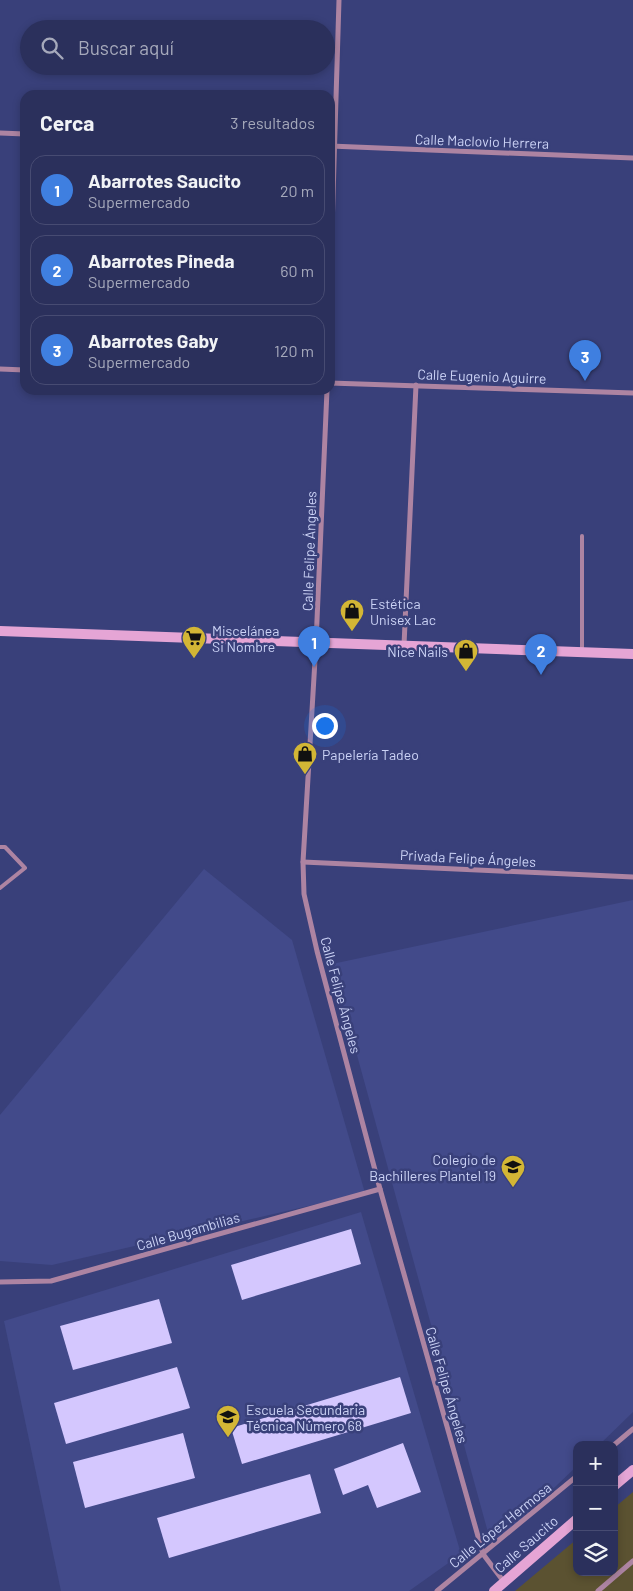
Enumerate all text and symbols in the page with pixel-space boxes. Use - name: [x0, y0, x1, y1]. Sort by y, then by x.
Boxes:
- search box: [20, 20, 335, 75]
- icon: search: [38, 34, 66, 62]
- text: Buscar aquí: [78, 36, 174, 59]
- text: Cerca: [40, 110, 94, 135]
- text: 3 resultados: [230, 113, 315, 132]
- street label: Calle Maclovio Herrera: [415, 130, 549, 152]
- text: Abarrotes Saucito: [88, 169, 241, 192]
- text: 1: [54, 181, 60, 200]
- text: 20 m: [280, 181, 314, 200]
- text: Supermercado: [88, 192, 190, 211]
- text: Abarrotes Pineda: [88, 249, 235, 272]
- text: 2: [53, 261, 61, 280]
- text: 60 m: [280, 261, 314, 280]
- text: Supermercado: [88, 272, 190, 291]
- text: Abarrotes Gaby: [88, 329, 218, 352]
- pin: 3: [569, 340, 601, 381]
- text: 3: [53, 341, 61, 360]
- text: 120 m: [274, 341, 314, 360]
- text: Supermercado: [88, 352, 190, 371]
- street label: Calle Eugenio Aguirre: [417, 365, 547, 387]
- street label: Calle Felipe Ángeles: [298, 490, 320, 611]
- place label: Estética Unisex Lac: [370, 595, 436, 628]
- shop icon: Estética Unisex Lac: [339, 598, 365, 632]
- place label: Miscelánea Si Nombre: [212, 622, 279, 655]
- supermarket icon: Miscelánea Si Nombre: [181, 625, 207, 659]
- pin: 1: [298, 626, 330, 667]
- pin: 2: [525, 634, 557, 675]
- shop icon: Nice Nails: [453, 638, 479, 672]
- place label: Nice Nails: [387, 643, 448, 660]
- your location: [312, 713, 338, 739]
- shop icon: Papelería Tadeo: [292, 741, 318, 775]
- place label: Papelería Tadeo: [322, 746, 419, 763]
- street label: Privada Felipe Ángeles: [400, 846, 537, 870]
- street label: Calle Felipe Ángeles: [317, 935, 365, 1055]
- place label: Colegio de Bachilleres Plantel 19: [369, 1151, 496, 1184]
- school or university icon: Colegio de Bachilleres Plantel 19: [500, 1154, 526, 1188]
- street label: Calle Bugambilias: [134, 1208, 242, 1254]
- street label: Calle Felipe Ángeles: [422, 1325, 472, 1445]
- place label: Escuela Secundaria Técnica Número 68: [246, 1401, 365, 1434]
- school or university icon: Escuela Secundaria Técnica Número 68: [215, 1404, 241, 1438]
- map controls: [573, 1441, 618, 1576]
- button: +: [573, 1441, 618, 1486]
- street label: Calle López Hermosa: [445, 1479, 555, 1571]
- button: −: [573, 1486, 618, 1531]
- street label: Calle Saucito: [491, 1512, 561, 1576]
- button: layers: [573, 1531, 618, 1576]

